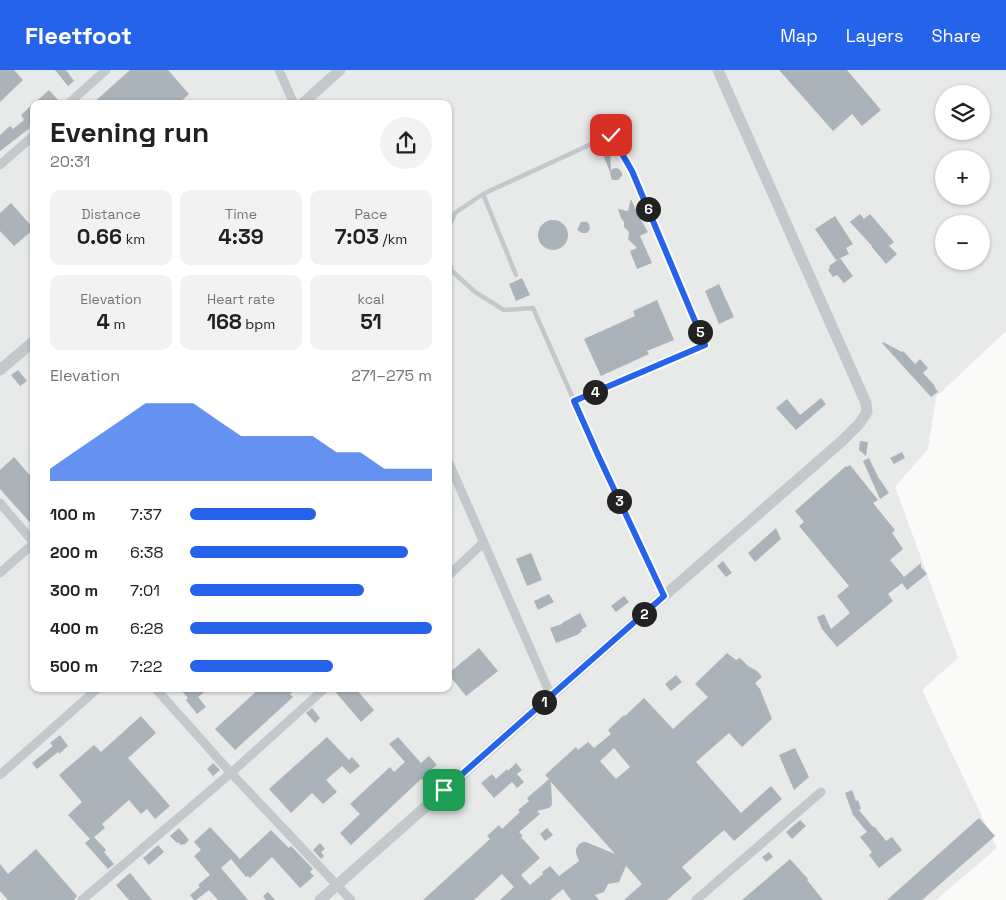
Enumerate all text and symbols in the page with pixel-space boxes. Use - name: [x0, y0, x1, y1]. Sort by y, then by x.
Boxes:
- text: Fleetfoot: [25, 20, 132, 51]
- text: Map: [780, 24, 818, 47]
- text: Layers: [846, 24, 903, 47]
- text: Share: [931, 24, 981, 47]
- map controls: [935, 85, 990, 270]
- button: layers: [935, 85, 990, 140]
- text: Evening run: [50, 114, 209, 150]
- pin: [590, 114, 632, 156]
- button: share: [380, 117, 432, 169]
- icon: check: [597, 121, 625, 149]
- button: +: [935, 150, 990, 205]
- text: 20:31: [50, 151, 90, 172]
- pin: 6: [636, 196, 660, 222]
- text: 6: [644, 200, 653, 218]
- text: Distance: [81, 205, 141, 223]
- text: Time: [225, 205, 257, 223]
- text: Pace: [355, 205, 387, 223]
- button: −: [935, 215, 990, 270]
- text: 0.66: [77, 223, 122, 250]
- text: 4:39: [218, 223, 264, 250]
- text: 7:03: [335, 223, 379, 250]
- text: km: [122, 230, 145, 248]
- text: /km: [379, 230, 407, 248]
- text: Elevation: [80, 290, 142, 308]
- text: Heart rate: [207, 290, 275, 308]
- text: kcal: [357, 290, 385, 308]
- text: 4: [97, 308, 110, 335]
- text: 168: [207, 308, 242, 335]
- text: 51: [360, 308, 382, 335]
- text: m: [110, 315, 126, 333]
- text: bpm: [242, 315, 275, 333]
- pin: 5: [688, 320, 712, 344]
- text: 5: [696, 323, 705, 341]
- text: Elevation: [50, 365, 120, 386]
- text: 271–275 m: [351, 365, 432, 386]
- pin: 4: [582, 380, 608, 404]
- text: 4: [591, 383, 600, 401]
- pin: 3: [606, 488, 632, 514]
- text: 3: [615, 492, 624, 510]
- text: 100 m: [50, 504, 96, 525]
- text: 7:37: [130, 504, 162, 525]
- text: 200 m: [50, 542, 98, 563]
- text: 6:38: [130, 542, 163, 563]
- text: 300 m: [50, 580, 98, 601]
- text: 7:01: [130, 580, 160, 601]
- pin: 2: [632, 602, 656, 626]
- text: 2: [640, 605, 649, 623]
- text: 400 m: [50, 618, 99, 639]
- text: 6:28: [130, 618, 163, 639]
- text: 500 m: [50, 656, 98, 677]
- text: 7:22: [130, 656, 162, 677]
- pin: 1: [532, 690, 556, 714]
- text: 1: [541, 693, 548, 711]
- pin: [423, 769, 465, 811]
- icon: arrive: [430, 776, 458, 804]

